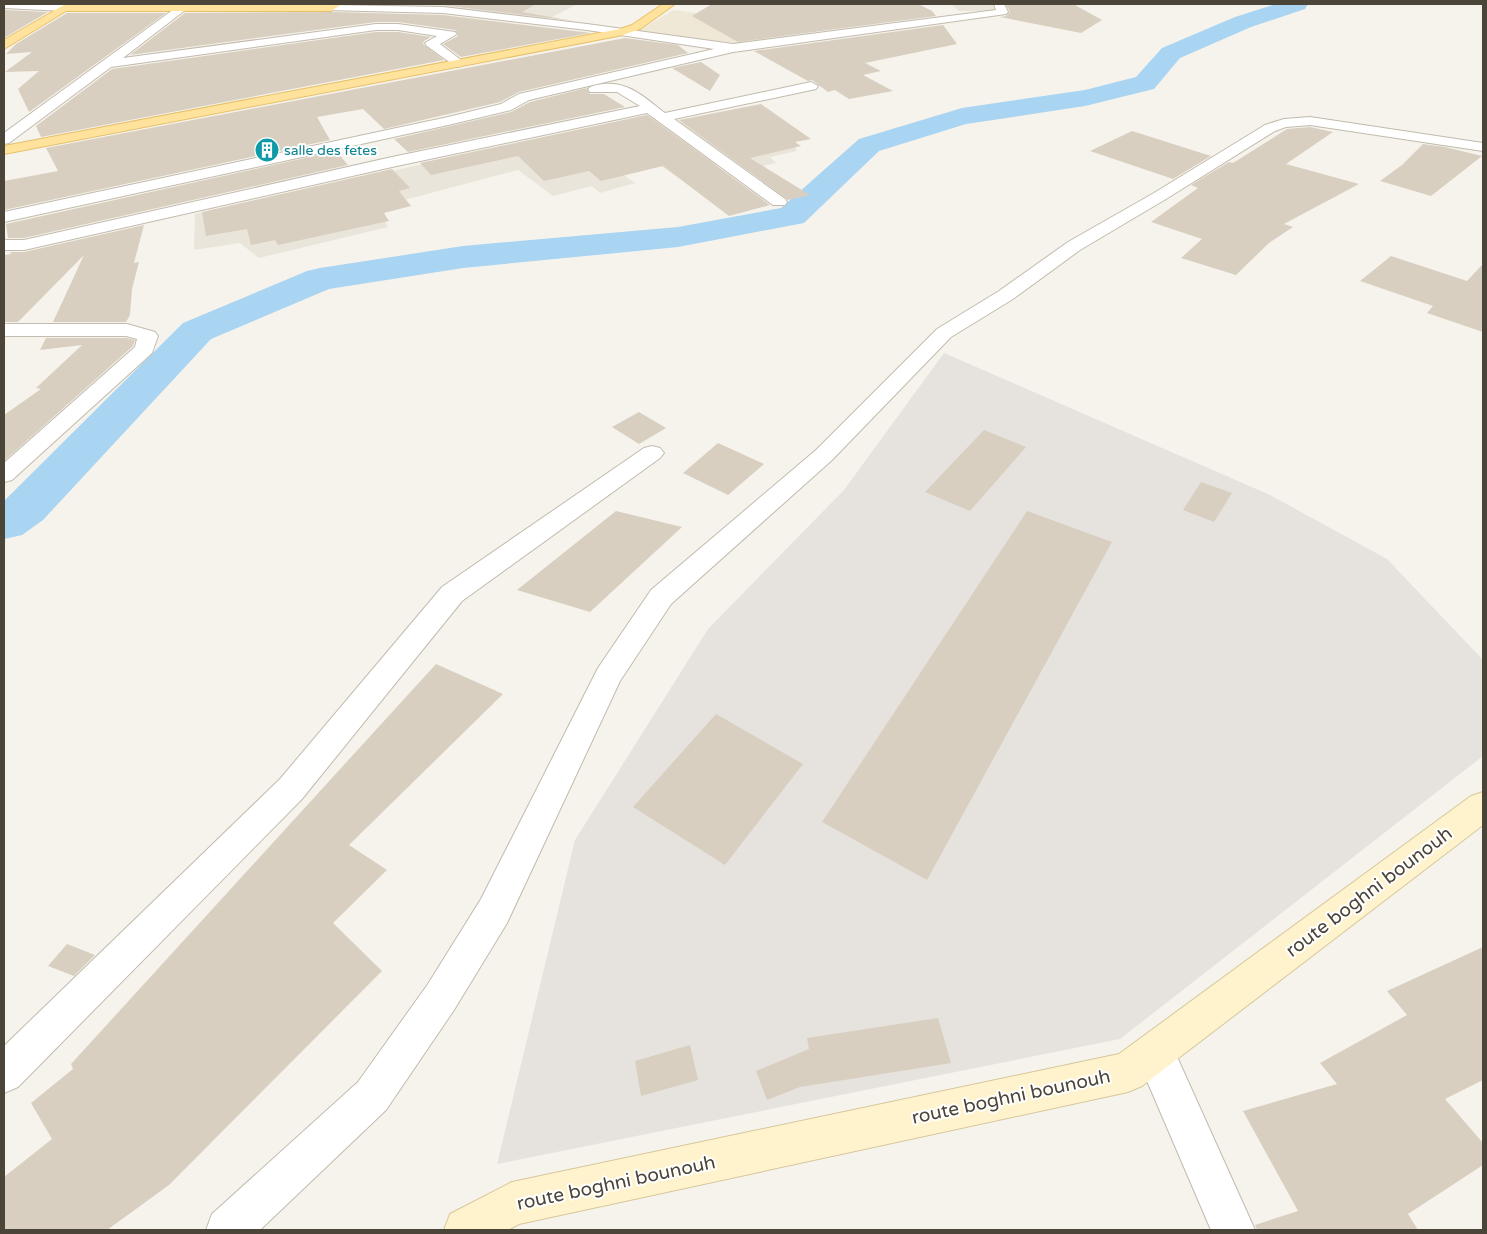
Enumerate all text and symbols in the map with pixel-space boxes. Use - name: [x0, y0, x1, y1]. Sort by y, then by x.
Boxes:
- building icon: salle des fetes: [254, 137, 280, 163]
- place label: salle des fetes: [284, 142, 377, 159]
- street label: route boghni bounouh: [1281, 822, 1457, 962]
- street label: route boghni bounouh: [910, 1065, 1112, 1129]
- street label: route boghni bounouh: [515, 1151, 717, 1215]

